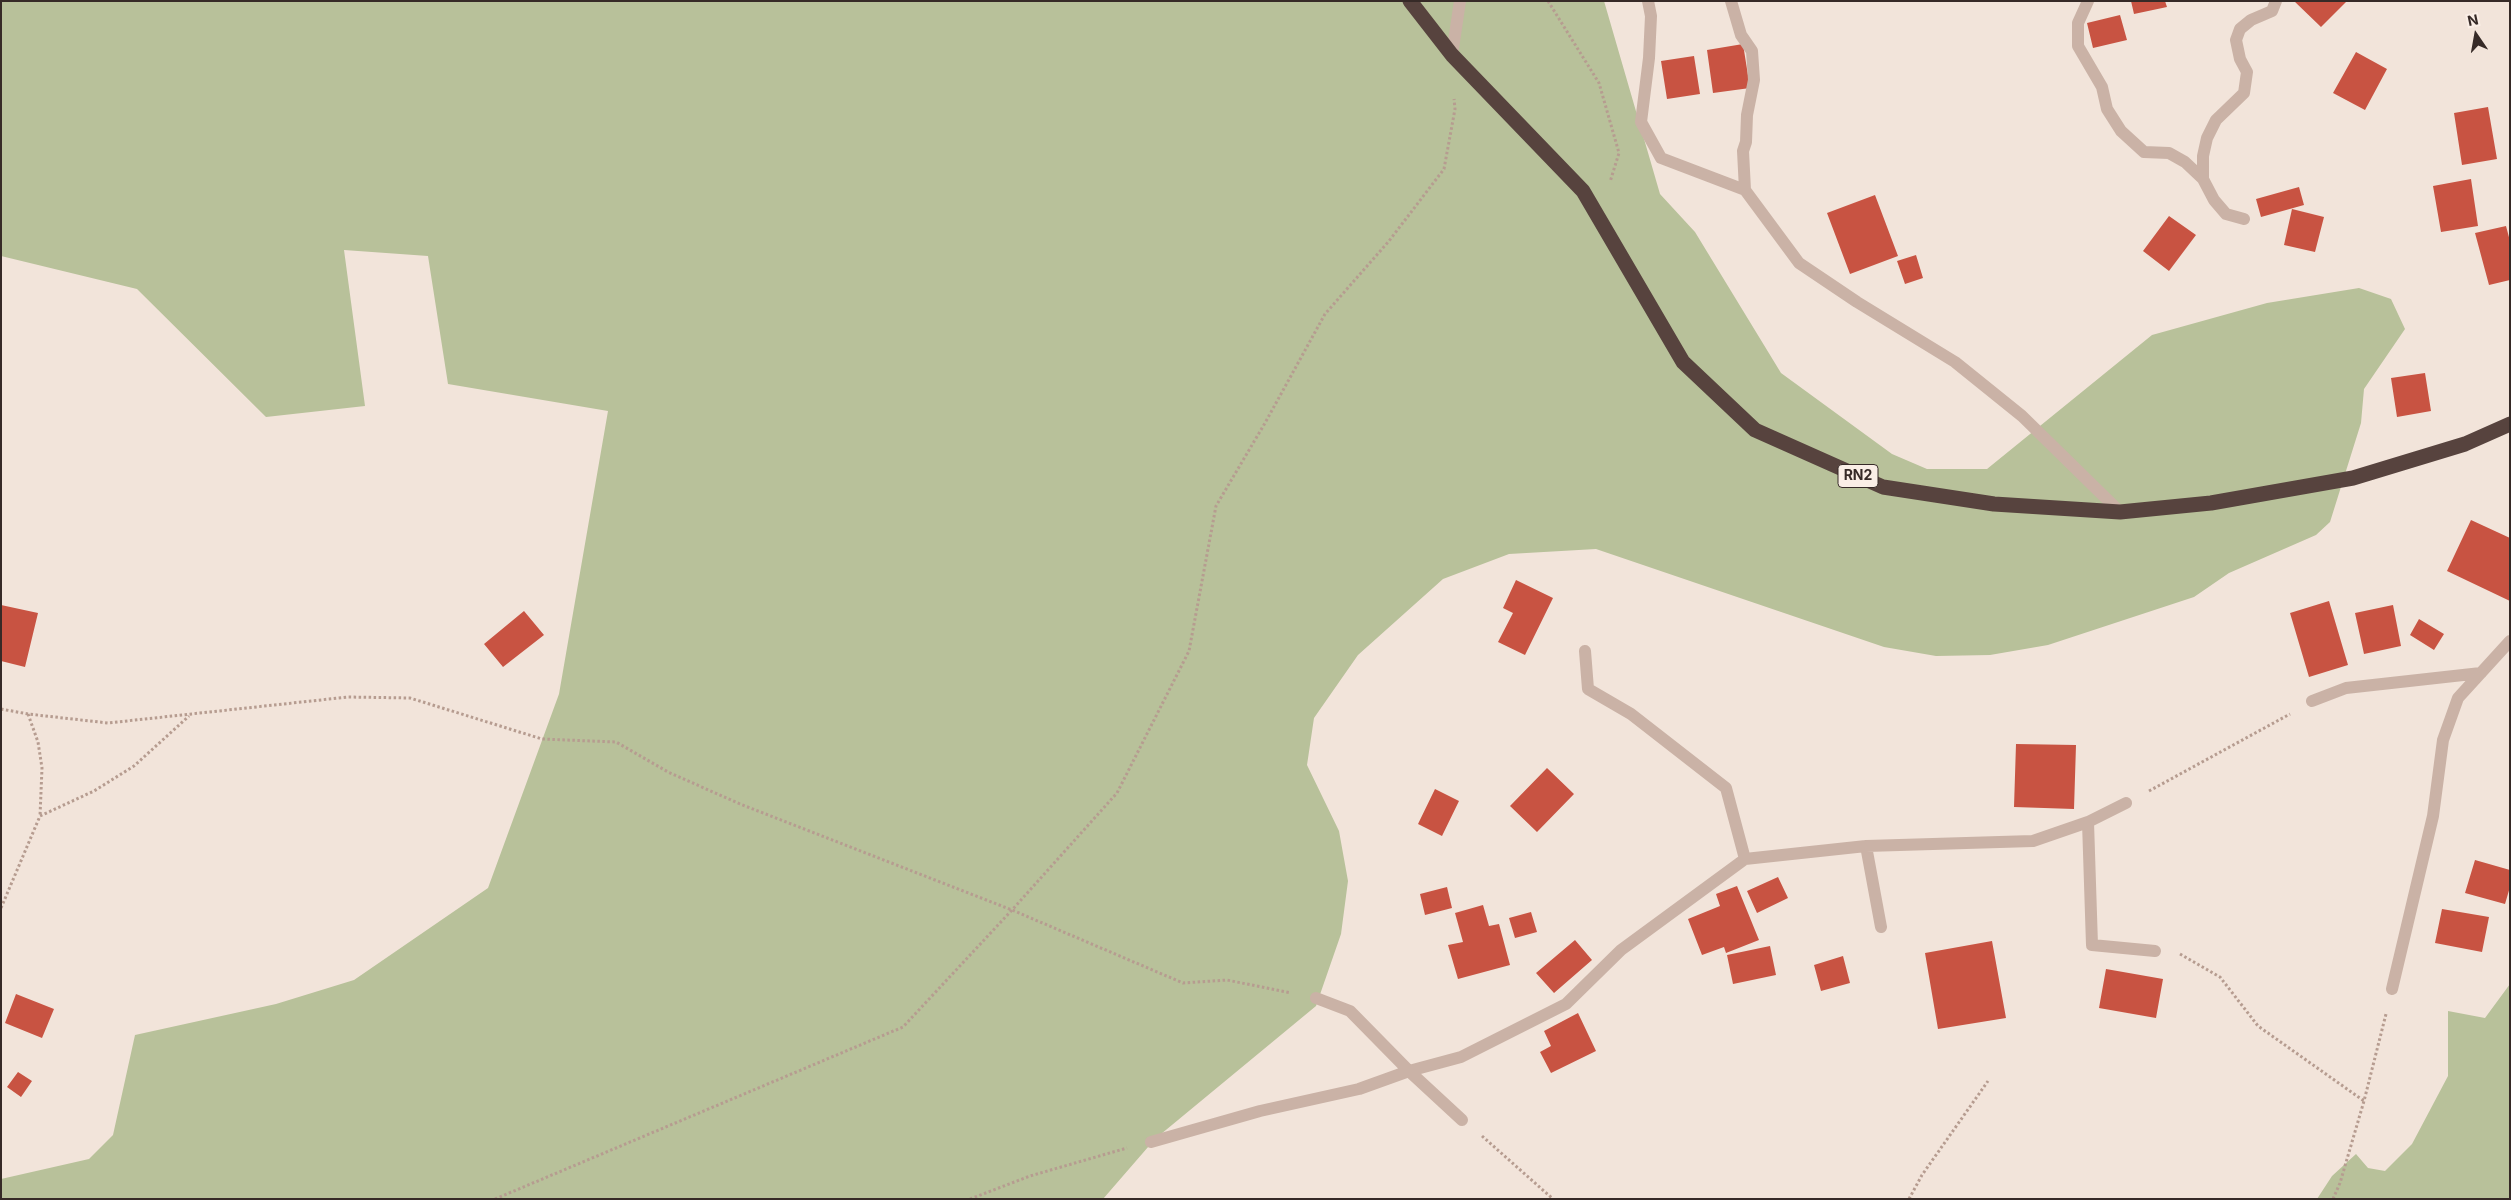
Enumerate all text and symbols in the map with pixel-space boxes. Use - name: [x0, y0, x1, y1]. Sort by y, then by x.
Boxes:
- north arrow: [2451, 10, 2501, 60]
- text: N: [2466, 10, 2480, 29]
- road number: RN2: [1838, 464, 1878, 488]

